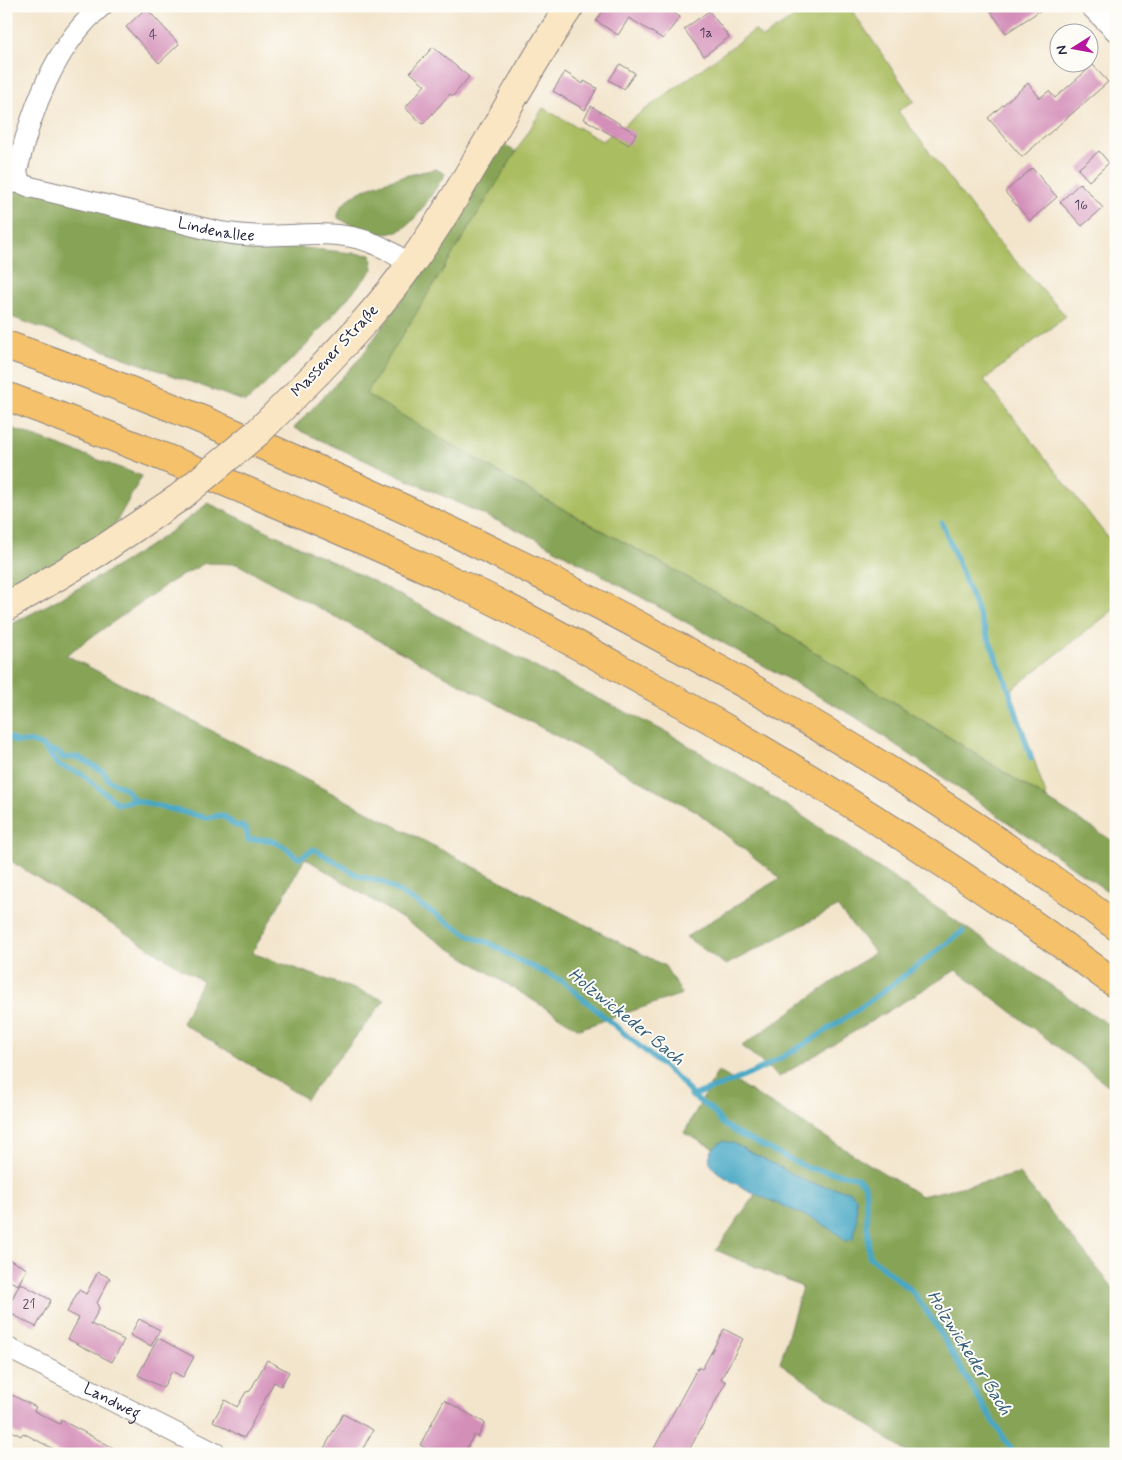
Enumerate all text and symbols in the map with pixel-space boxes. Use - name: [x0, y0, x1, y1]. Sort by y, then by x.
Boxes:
- north arrow: [1050, 22, 1100, 72]
- house number: 1a: [699, 24, 713, 42]
- house number: 4: [149, 26, 157, 44]
- text: N: [1052, 44, 1072, 57]
- house number: 16: [1074, 196, 1088, 214]
- street label: Lindenallee: [176, 212, 255, 246]
- street label: Massener Straße: [287, 300, 383, 402]
- water label: Holzwickeder Bach: [563, 963, 689, 1072]
- water label: Holzwickeder Bach: [921, 1286, 1017, 1420]
- house number: 21: [23, 1295, 35, 1313]
- street label: Landweg: [80, 1378, 144, 1425]

